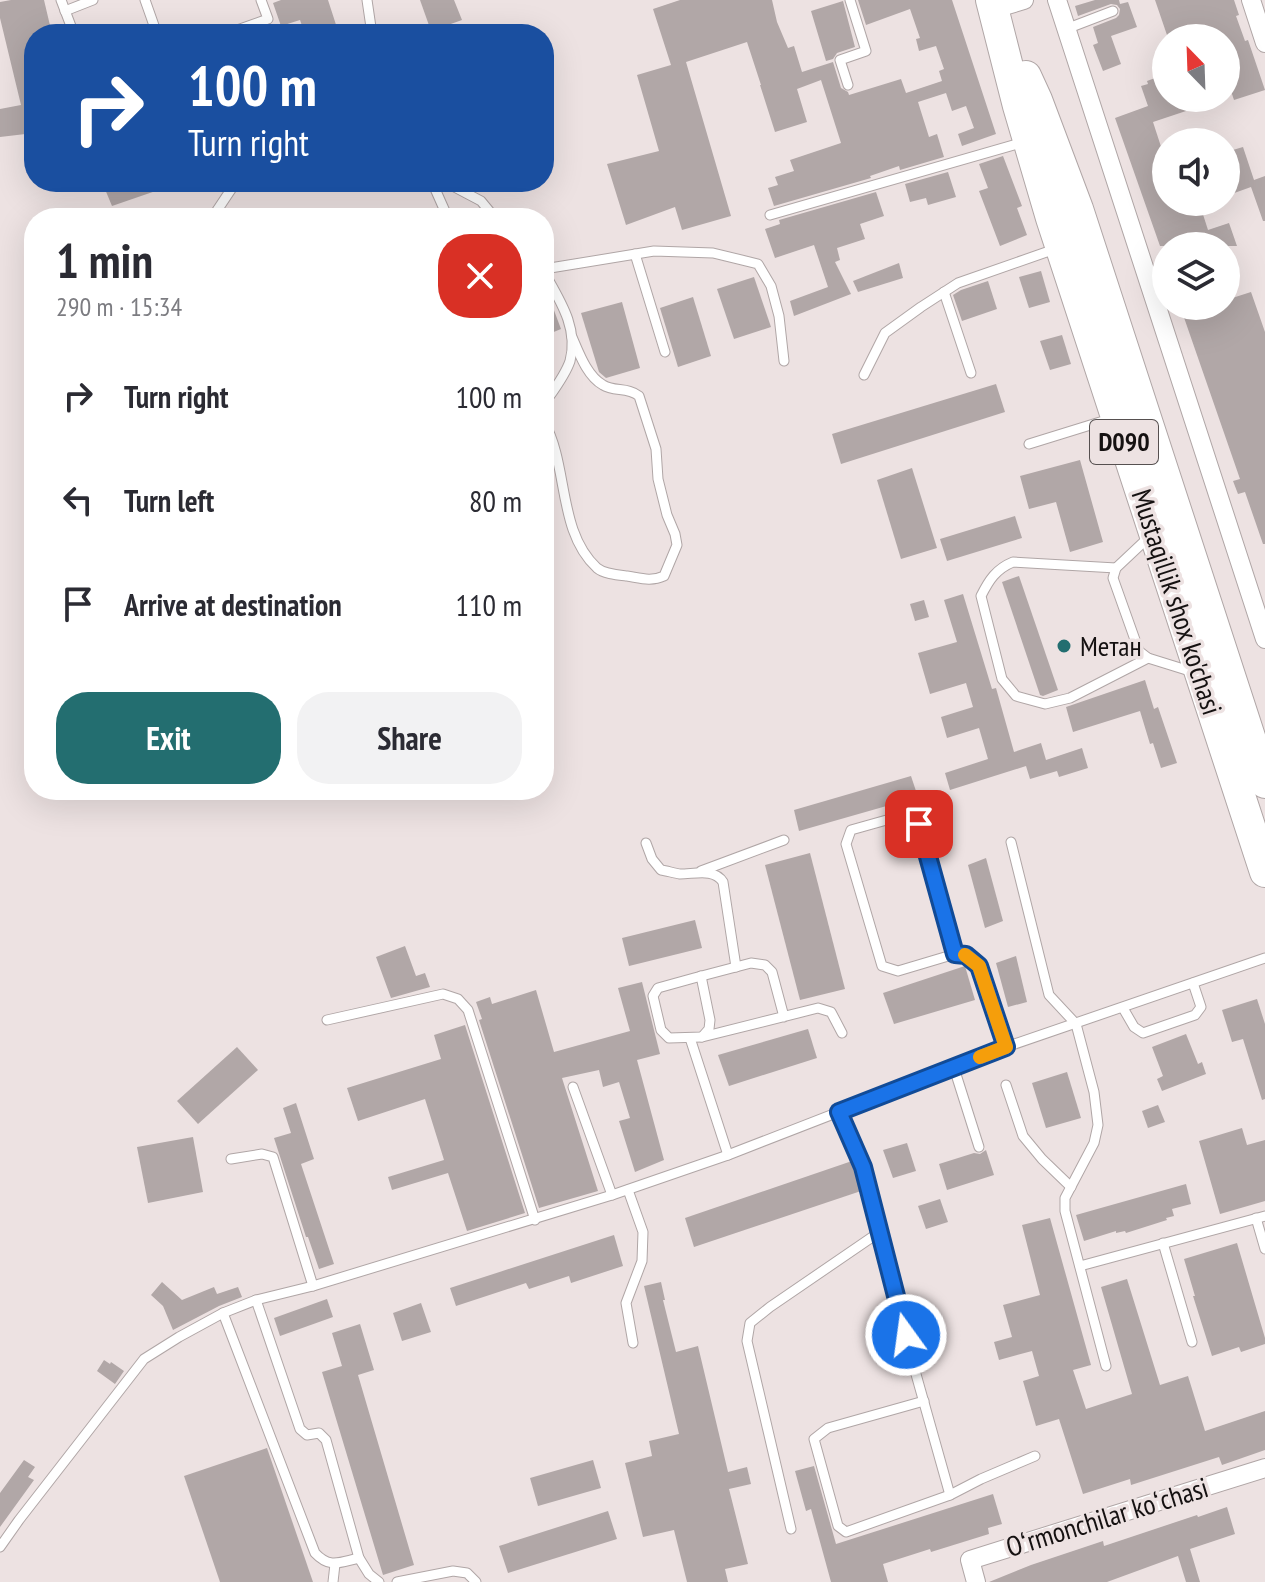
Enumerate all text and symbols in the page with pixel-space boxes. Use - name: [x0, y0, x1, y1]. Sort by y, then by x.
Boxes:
- north arrow: [1152, 24, 1240, 112]
- map controls: [1152, 24, 1240, 320]
- text: 100 m: [188, 49, 317, 121]
- icon: right: [56, 56, 160, 160]
- text: Turn right: [188, 119, 309, 166]
- button: sound: [1152, 128, 1240, 216]
- text: 1 min: [56, 229, 153, 291]
- button: layers: [1152, 232, 1240, 320]
- button: close: [438, 234, 522, 318]
- text: 290 m · 15:34: [56, 290, 182, 323]
- icon: right: [56, 374, 100, 418]
- text: Turn right: [124, 377, 228, 416]
- text: 100 m: [456, 377, 522, 416]
- road number: D090: [1090, 420, 1158, 464]
- icon: left: [56, 478, 100, 522]
- text: Turn left: [124, 481, 214, 520]
- text: 80 m: [469, 481, 522, 520]
- street label: Mustaqillik shox ko'chasi: [1124, 484, 1231, 719]
- icon: arrive: [56, 582, 100, 626]
- text: Arrive at destination: [124, 585, 342, 624]
- text: 110 m: [456, 585, 522, 624]
- place label: Метан: [1080, 627, 1142, 664]
- marker: Метан: [1055, 637, 1073, 655]
- button: Exit: [56, 692, 281, 784]
- button: Share: [297, 692, 522, 784]
- pin: [885, 790, 953, 858]
- icon: arrive: [897, 802, 941, 846]
- position arrow: [864, 1293, 948, 1377]
- street label: Oʻrmonchilar koʻchasi: [1001, 1468, 1212, 1565]

